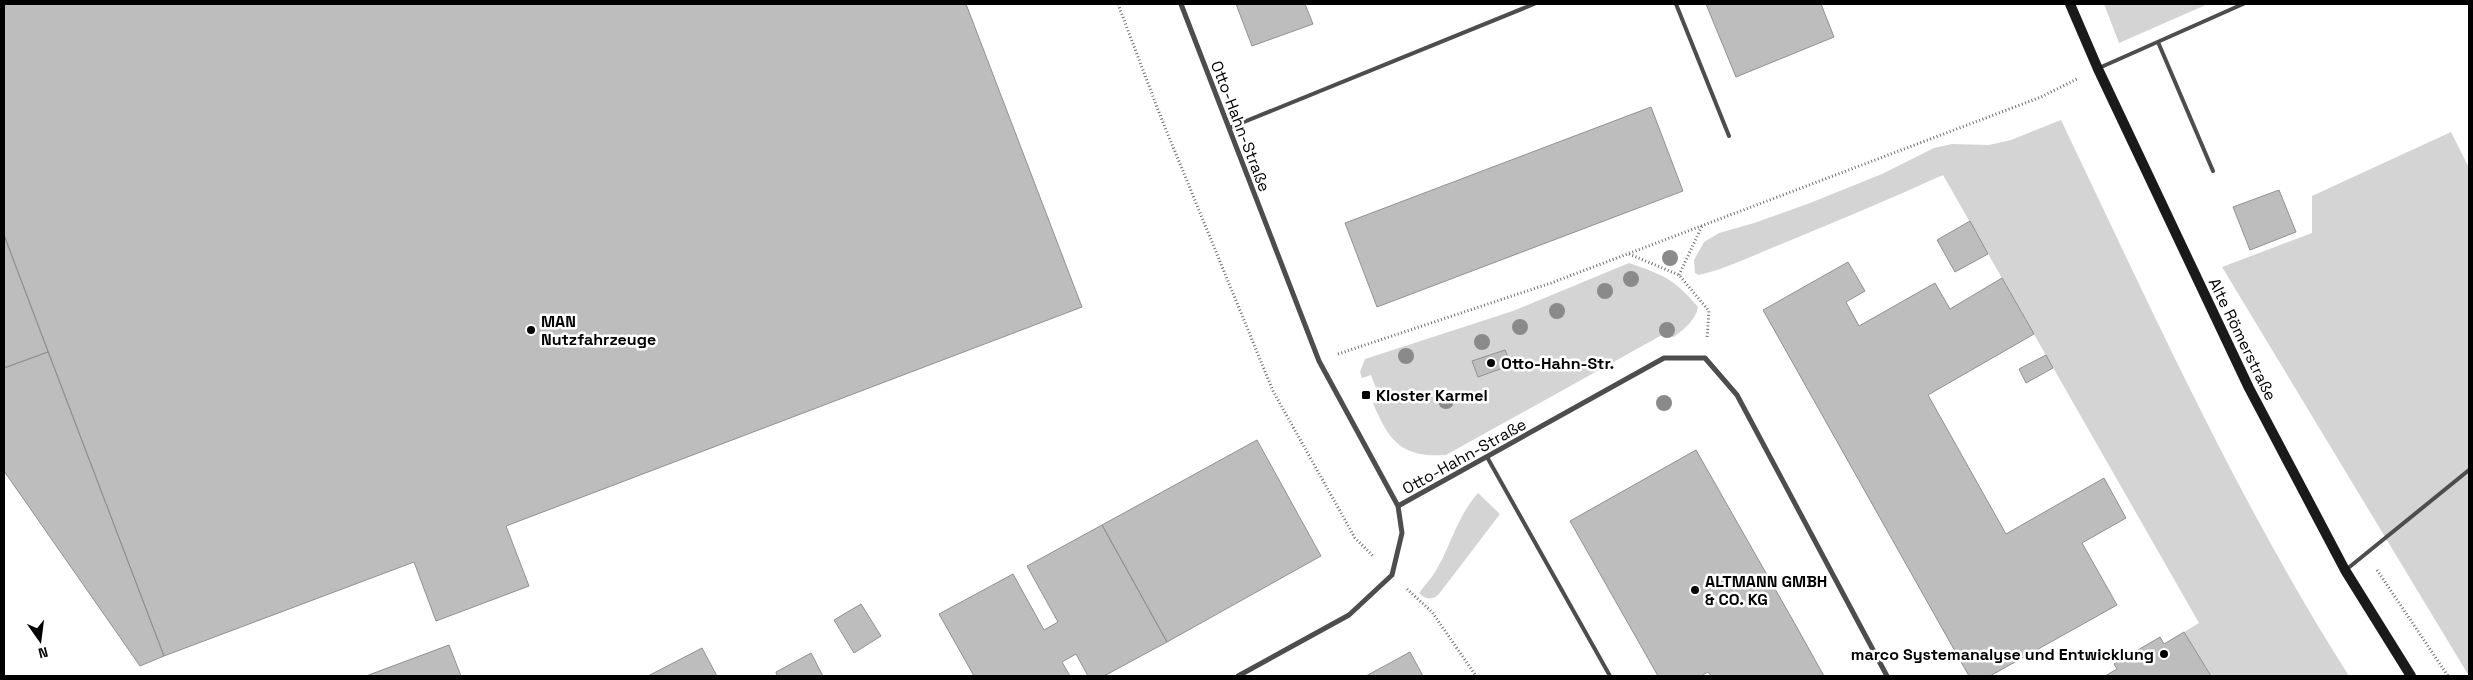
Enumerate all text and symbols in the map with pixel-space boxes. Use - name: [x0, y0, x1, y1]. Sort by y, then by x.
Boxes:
- street label: Otto-Hahn-Straße: [1206, 58, 1275, 195]
- street label: Alte Römerstraße: [2204, 274, 2281, 404]
- place label: MAN Nutzfahrzeuge: [541, 311, 656, 350]
- marker: MAN Nutzfahrzeuge: [525, 324, 537, 336]
- place label: Otto-Hahn-Str.: [1501, 353, 1614, 374]
- marker: Otto-Hahn-Str.: [1485, 357, 1497, 369]
- place label: Kloster Karmel: [1376, 385, 1488, 406]
- marker: Kloster Karmel: [1360, 389, 1372, 401]
- street label: Otto-Hahn-Straße: [1399, 414, 1530, 499]
- place label: ALTMANN GMBH & CO. KG: [1705, 571, 1827, 610]
- marker: ALTMANN GMBH & CO. KG: [1689, 584, 1701, 596]
- north arrow: [15, 615, 65, 665]
- text: N: [36, 643, 50, 662]
- place label: marco Systemanalyse und Entwicklung: [1851, 644, 2154, 665]
- marker: marco Systemanalyse und Entwicklung: [2158, 648, 2170, 660]

